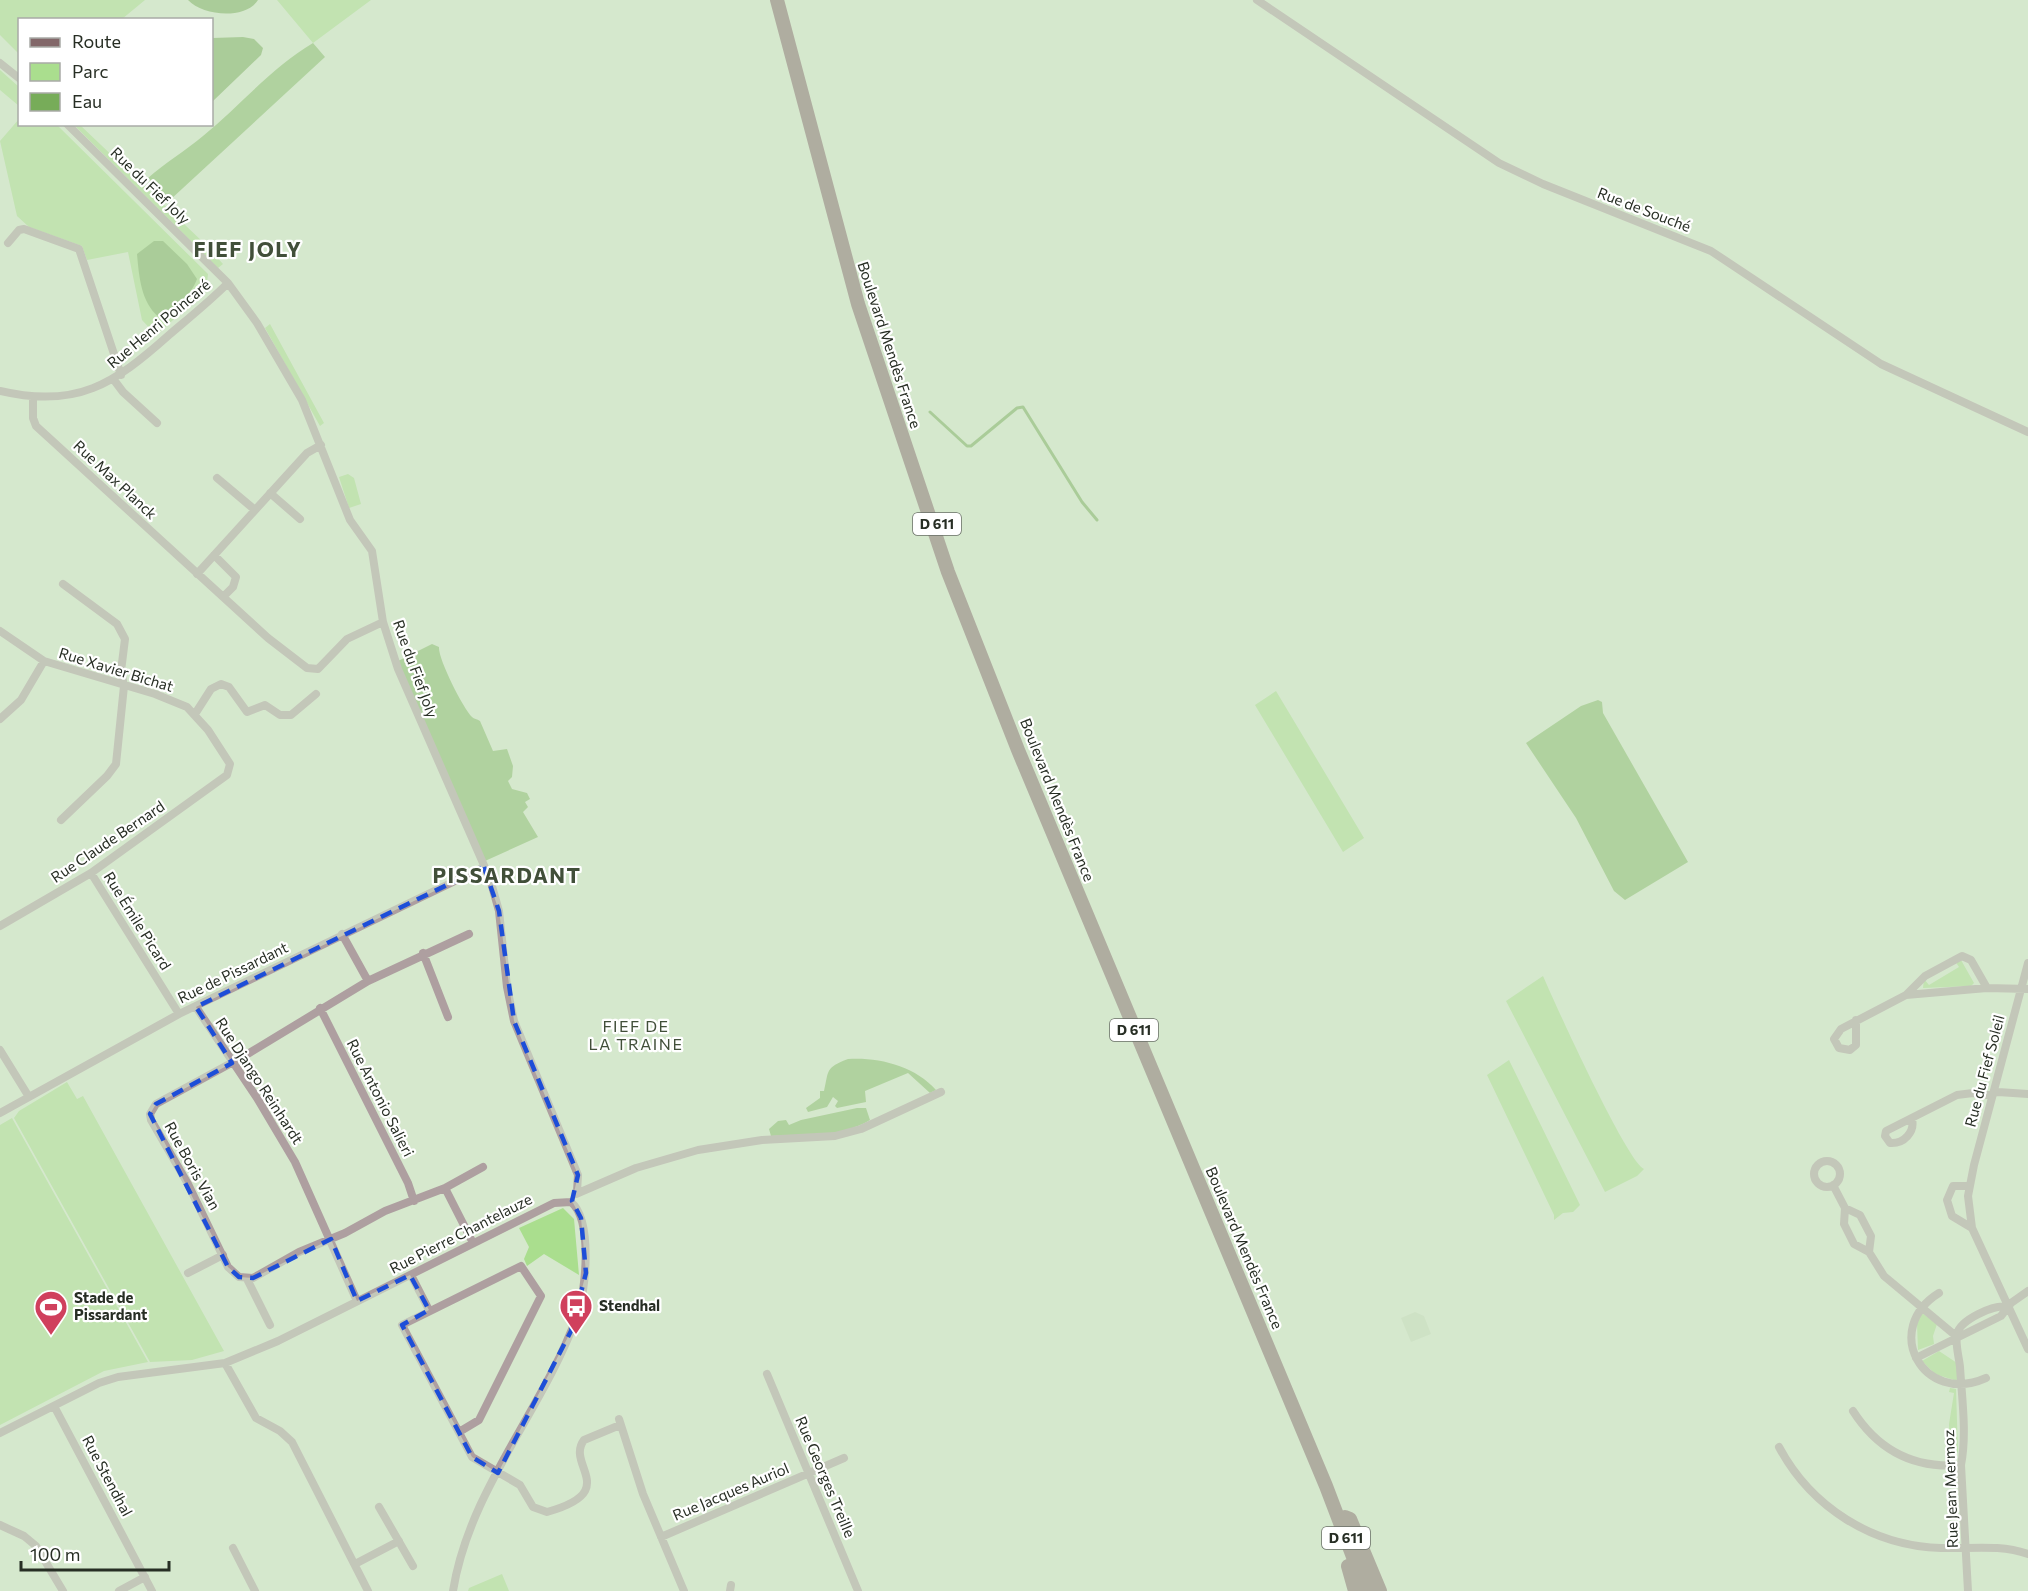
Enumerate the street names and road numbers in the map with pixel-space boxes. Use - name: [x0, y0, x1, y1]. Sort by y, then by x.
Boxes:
- street label: Rue du Fief Joly: [107, 143, 194, 228]
- street label: Rue de Souché: [1595, 183, 1694, 235]
- street label: Boulevard Mendès France: [854, 259, 925, 430]
- street label: Rue Henri Poincaré: [103, 275, 214, 372]
- street label: Rue Max Planck: [70, 436, 161, 522]
- road number: D 611: [913, 513, 961, 535]
- street label: Rue du Fief Joly: [390, 617, 442, 720]
- street label: Rue Xavier Bichat: [57, 643, 176, 695]
- street label: Boulevard Mendès France: [1017, 715, 1099, 884]
- street label: Rue Claude Bernard: [47, 796, 168, 886]
- street label: Rue Émile Picard: [100, 867, 176, 973]
- street label: Rue de Pissardant: [175, 938, 291, 1007]
- street label: Rue du Fief Soleil: [1960, 1013, 2008, 1129]
- street label: Rue Django Reinhardt: [212, 1014, 307, 1147]
- road number: D 611: [1110, 1019, 1158, 1041]
- street label: Rue Antonio Salieri: [343, 1036, 418, 1159]
- street label: Rue Boris Vian: [161, 1118, 224, 1213]
- street label: Boulevard Mendès France: [1203, 1164, 1287, 1331]
- street label: Rue Pierre Chantelauze: [386, 1189, 535, 1277]
- street label: Rue Georges Treille: [792, 1413, 860, 1540]
- street label: Rue Jean Mermoz: [1939, 1430, 1961, 1549]
- street label: Rue Stendhal: [79, 1432, 137, 1519]
- street label: Rue Jacques Auriol: [670, 1458, 792, 1524]
- road number: D 611: [1322, 1527, 1370, 1549]

